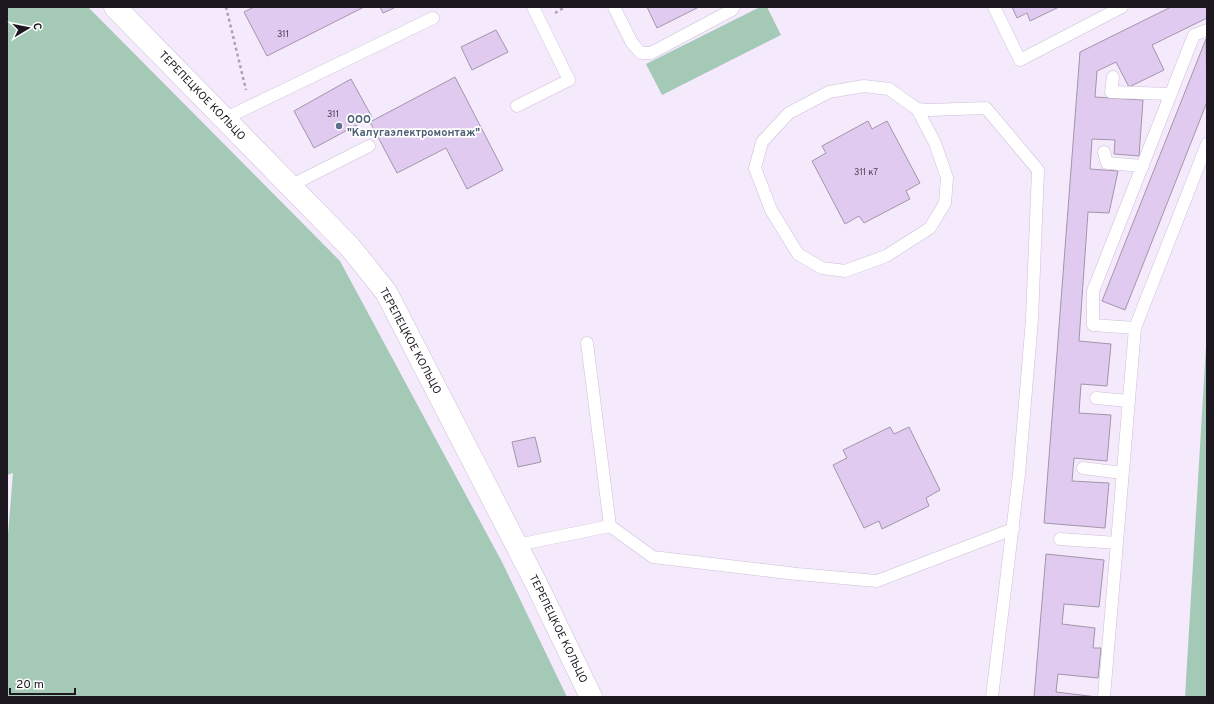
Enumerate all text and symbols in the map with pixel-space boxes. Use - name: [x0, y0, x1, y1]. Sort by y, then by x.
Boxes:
- north arrow: [8, 8, 48, 48]
- text: С: [29, 22, 44, 31]
- house number: 311: [277, 29, 289, 40]
- street label: ТЕРЕПЕЦКОЕ КОЛЬЦО: [156, 48, 248, 144]
- house number: 311: [327, 109, 339, 120]
- place label: ООО "Калугаэлектромонтаж": [347, 113, 480, 140]
- marker: ООО "Калугаэлектромонтаж": [334, 121, 344, 131]
- house number: 311 к7: [854, 167, 878, 178]
- street label: ТЕРЕПЕЦКОЕ КОЛЬЦО: [376, 285, 444, 397]
- street label: ТЕРЕПЕЦКОЕ КОЛЬЦО: [526, 572, 590, 686]
- scale bar: [10, 670, 75, 696]
- text: 20 m: [16, 677, 44, 693]

